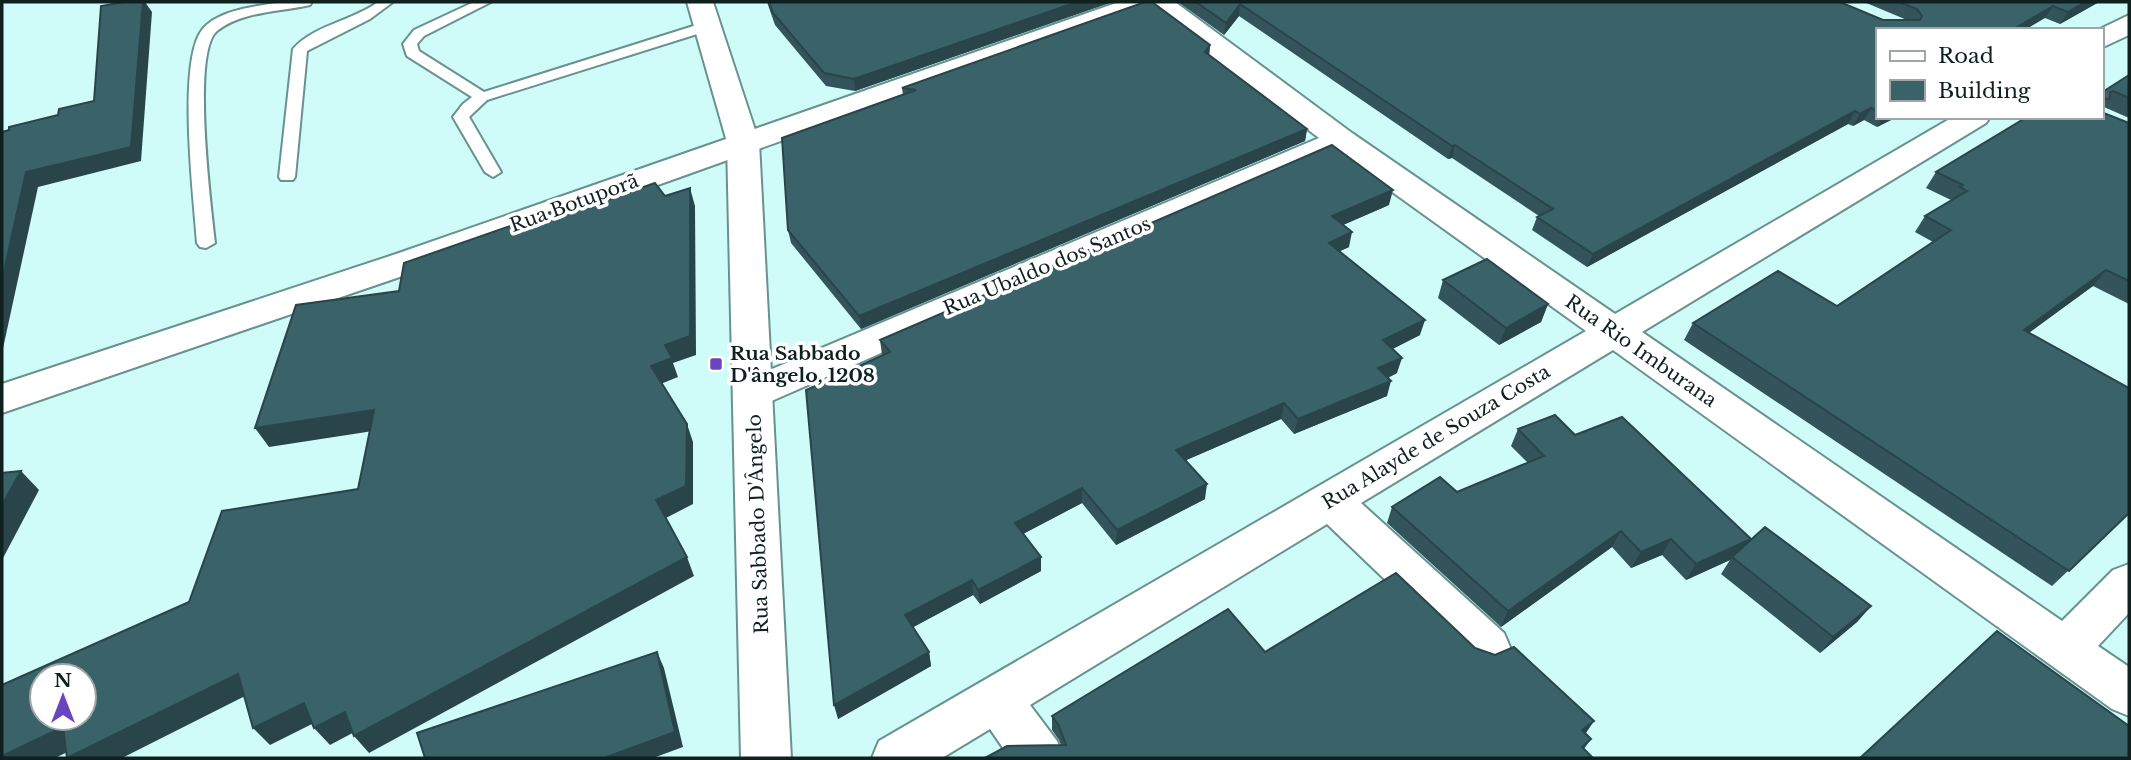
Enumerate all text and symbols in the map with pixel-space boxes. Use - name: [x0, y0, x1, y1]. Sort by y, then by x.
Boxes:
- legend: [1876, 28, 2103, 119]
- text: Road: [1938, 43, 1994, 69]
- text: Building: [1938, 78, 2031, 104]
- street label: Rua Botuporã: [506, 169, 642, 237]
- street label: Rua Ubaldo dos Santos: [940, 212, 1154, 320]
- street label: Rua Rio Imburana: [1561, 290, 1721, 412]
- place label: Rua Sabbado D'ângelo, 1208: [730, 342, 875, 387]
- marker: Rua Sabbado D'ângelo, 1208: [708, 356, 724, 372]
- street label: Rua Alayde de Souza Costa: [1318, 360, 1554, 514]
- street label: Rua Sabbado D'Ângelo: [743, 414, 773, 634]
- north arrow: [28, 662, 98, 732]
- text: N: [54, 669, 72, 692]

